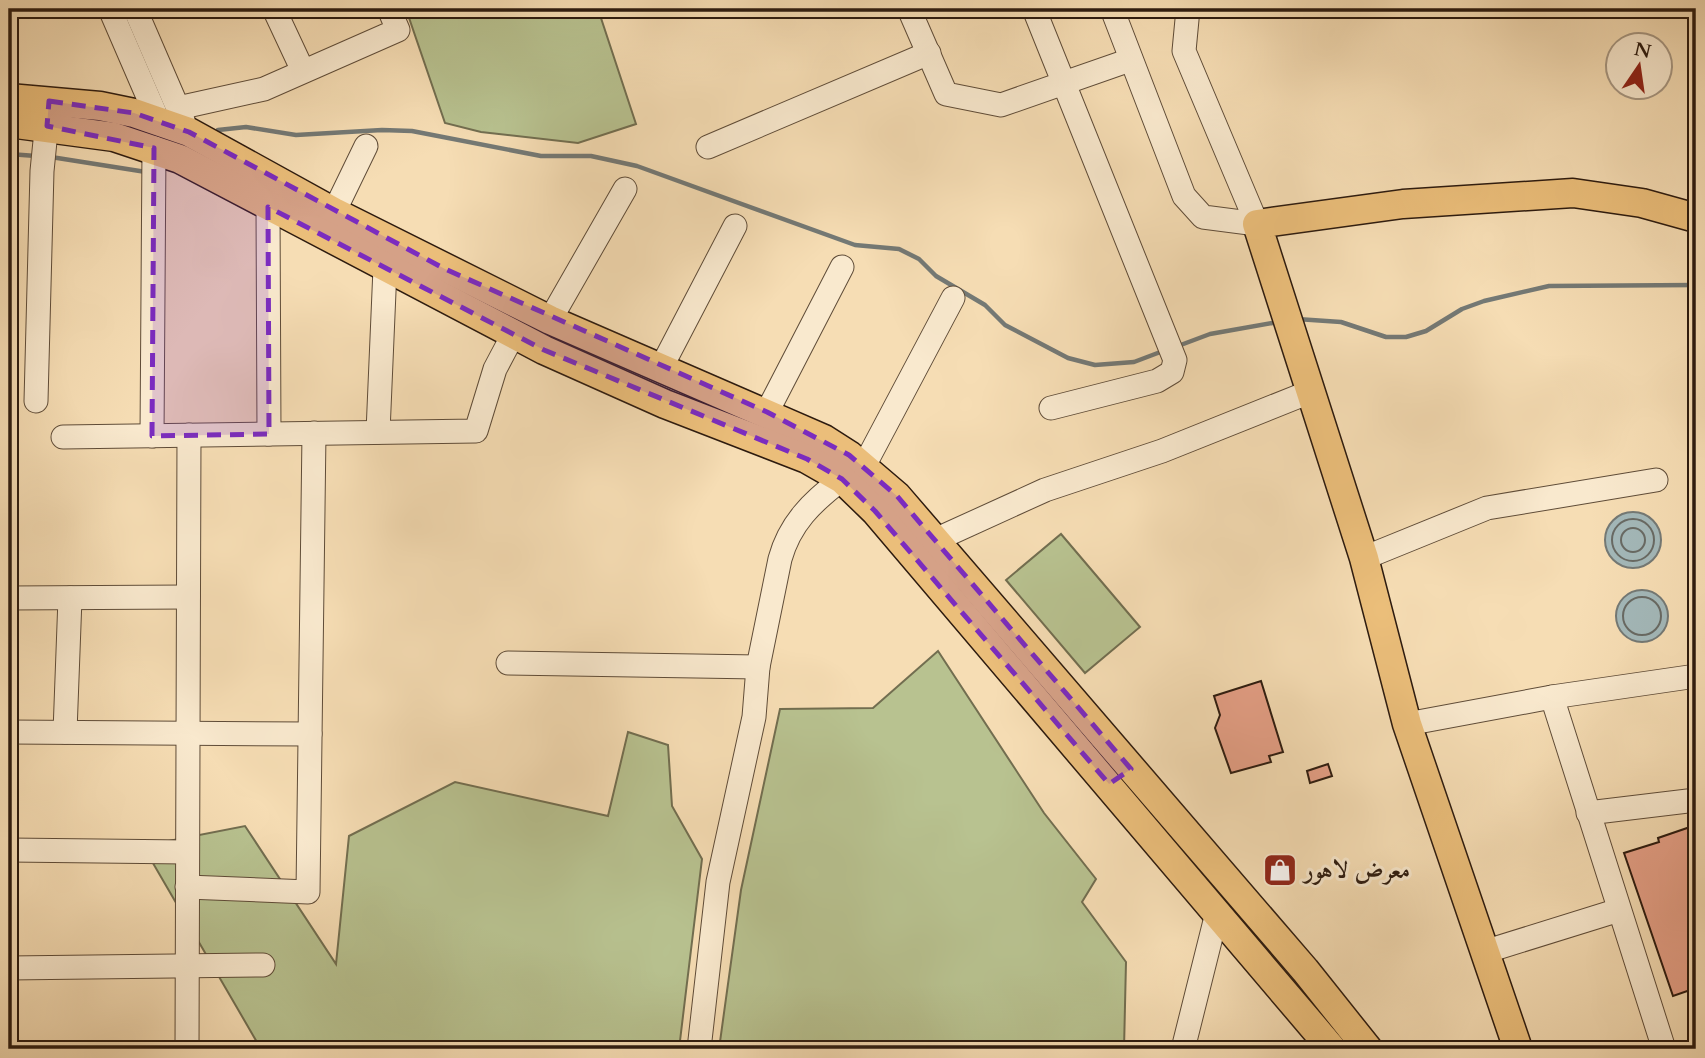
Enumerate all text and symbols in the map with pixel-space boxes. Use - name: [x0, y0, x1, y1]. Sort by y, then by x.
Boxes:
- north arrow: [1604, 32, 1674, 102]
- text: N: [1632, 36, 1654, 65]
- shop icon: معرض لاهور: [1261, 851, 1299, 889]
- place label: معرض لاهور: [1301, 854, 1410, 887]

